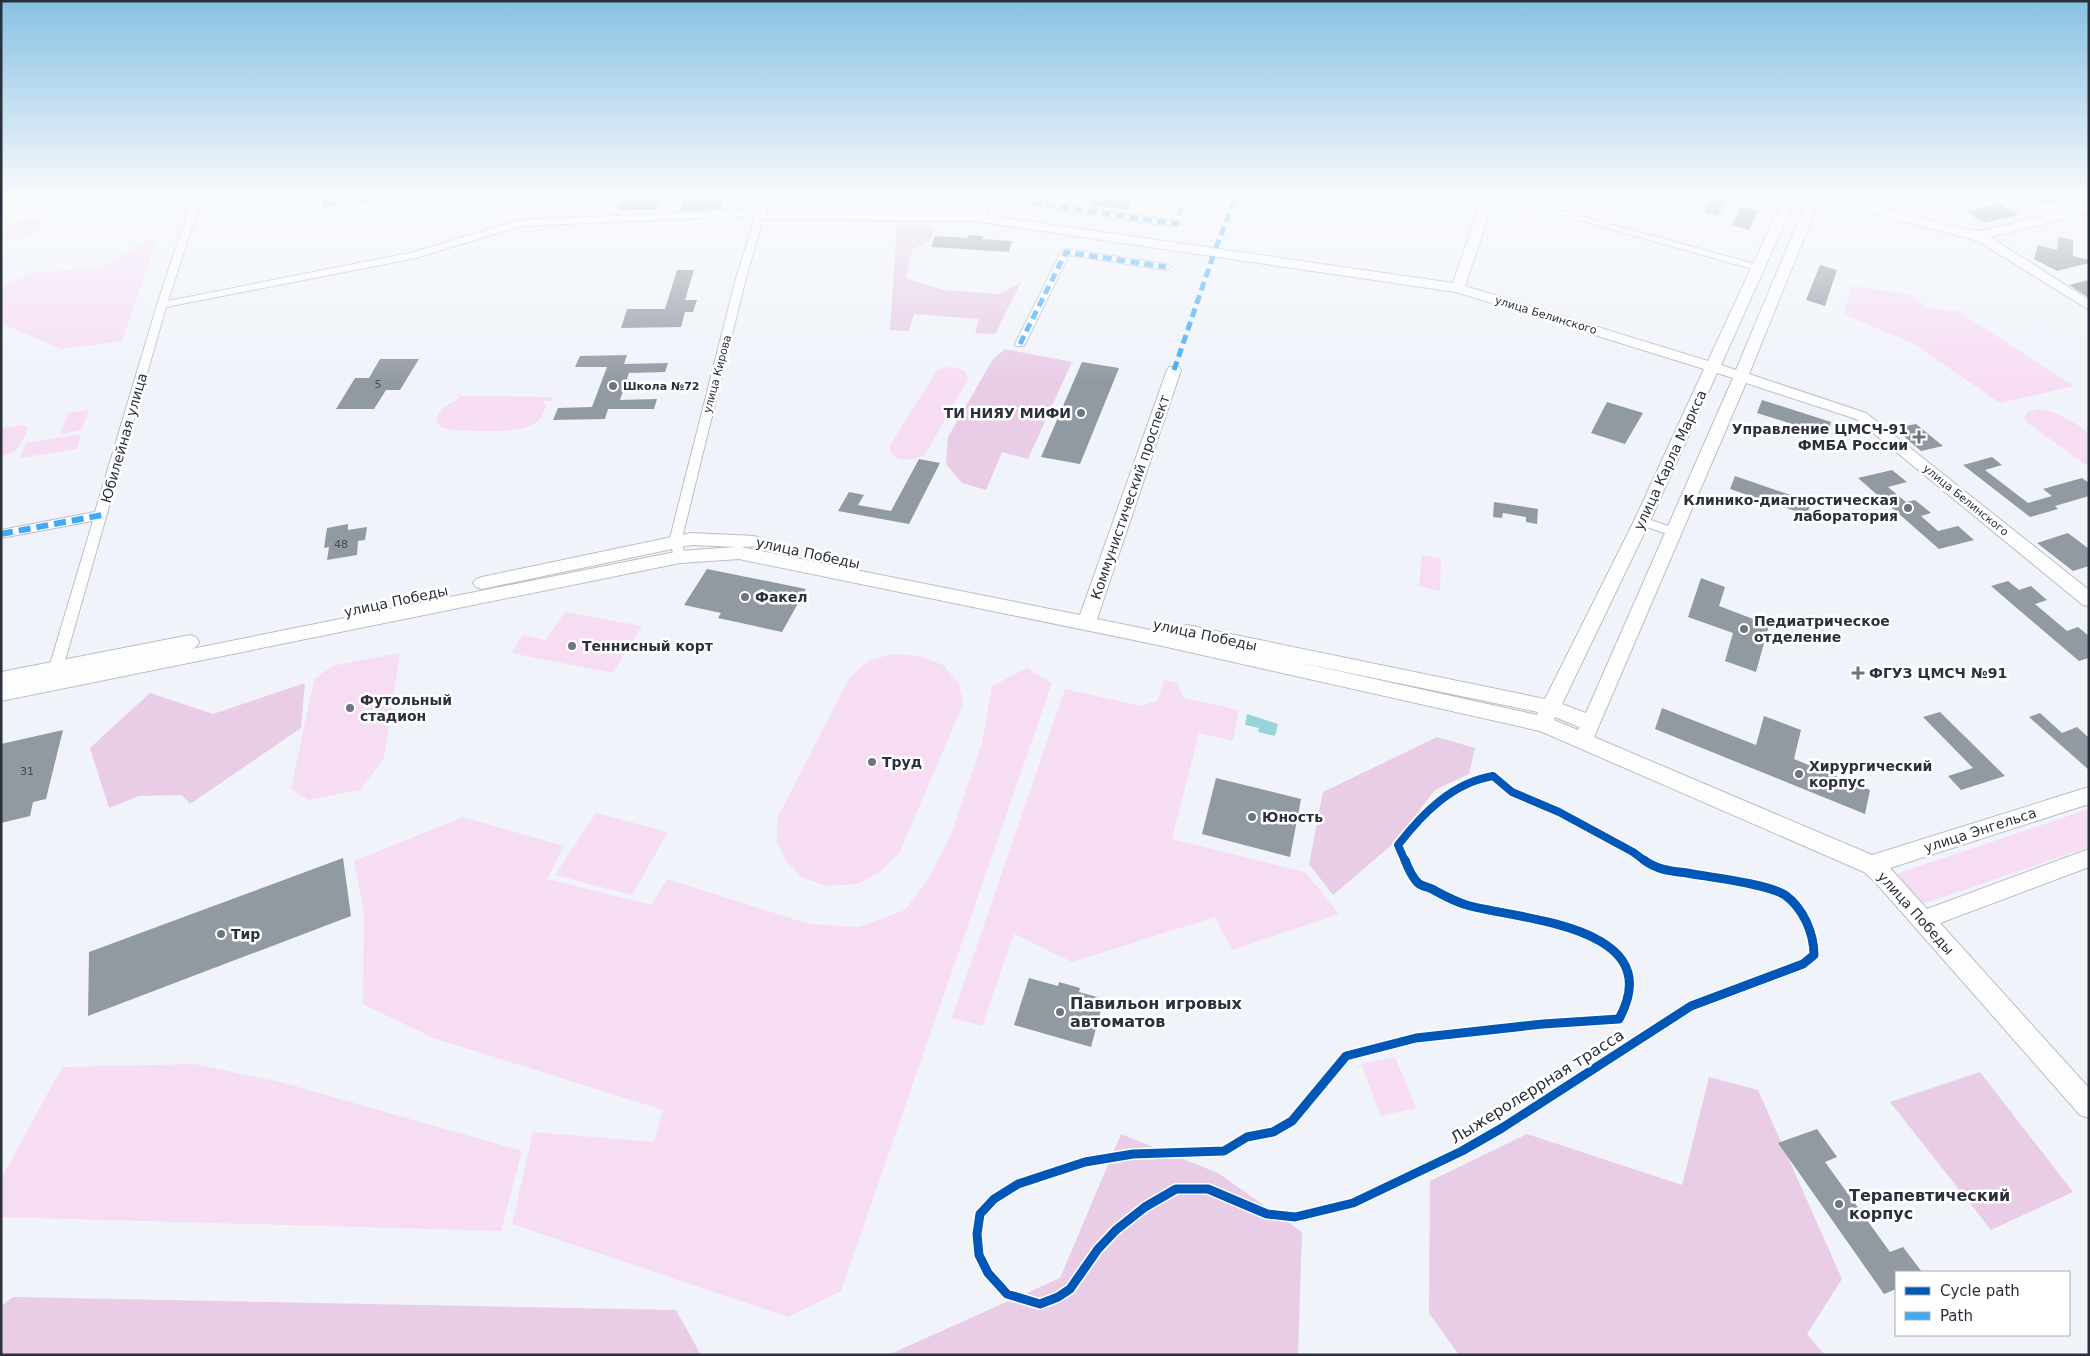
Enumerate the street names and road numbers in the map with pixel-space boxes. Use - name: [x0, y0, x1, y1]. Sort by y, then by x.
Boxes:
- street label: улица Белинского: [1493, 294, 1599, 337]
- street label: улица Кирова: [701, 334, 734, 415]
- street label: Юбилейная улица: [98, 371, 150, 505]
- street label: улица Карла Маркса: [1631, 387, 1709, 533]
- street label: Коммунистический проспект: [1087, 393, 1173, 601]
- street label: улица Белинского: [1920, 462, 2011, 539]
- street label: улица Победы: [755, 534, 861, 572]
- street label: улица Победы: [343, 582, 449, 620]
- street label: улица Победы: [1152, 616, 1258, 654]
- street label: улица Энгельса: [1922, 804, 2038, 856]
- street label: улица Победы: [1875, 868, 1957, 958]
- street label: Лыжеролеррная трасса: [1447, 1025, 1627, 1148]

